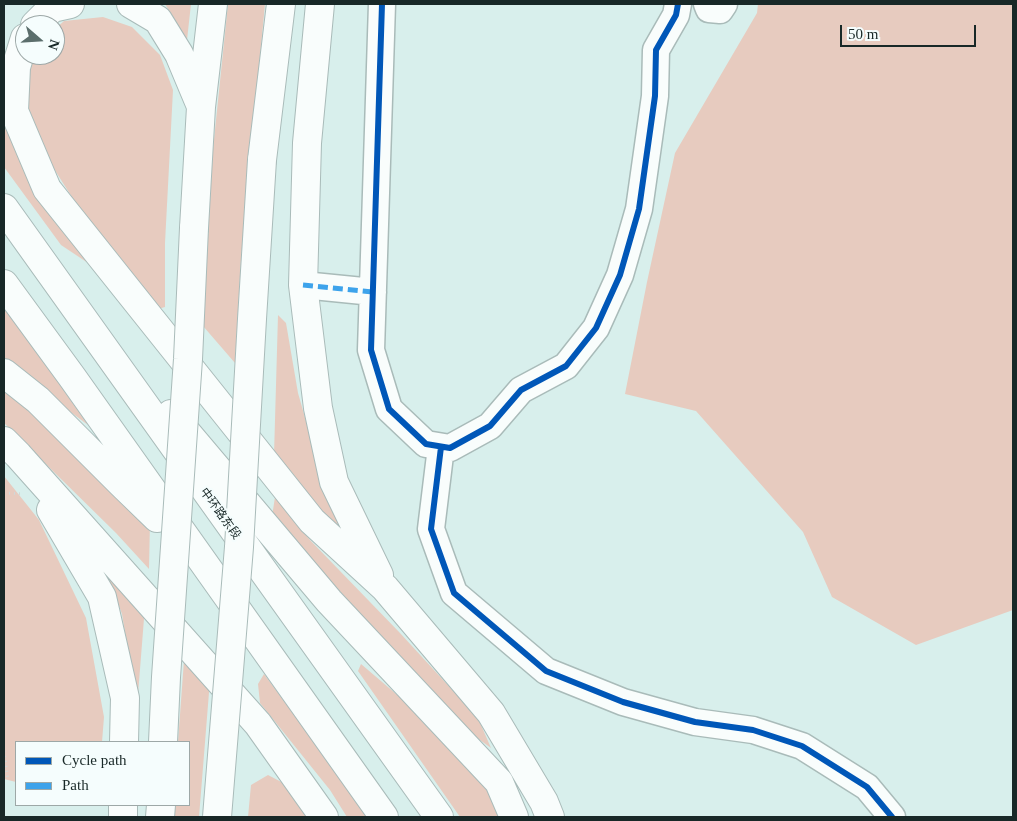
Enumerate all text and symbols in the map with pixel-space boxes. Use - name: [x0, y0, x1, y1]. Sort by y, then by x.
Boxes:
- north arrow: [15, 15, 65, 65]
- scale bar: [842, 15, 978, 47]
- text: 50 m: [848, 26, 878, 42]
- text: N: [45, 37, 62, 52]
- street label: 中环路东段: [198, 484, 244, 542]
- legend: [15, 741, 190, 806]
- text: Cycle path: [62, 752, 127, 768]
- text: Path: [62, 777, 89, 793]

